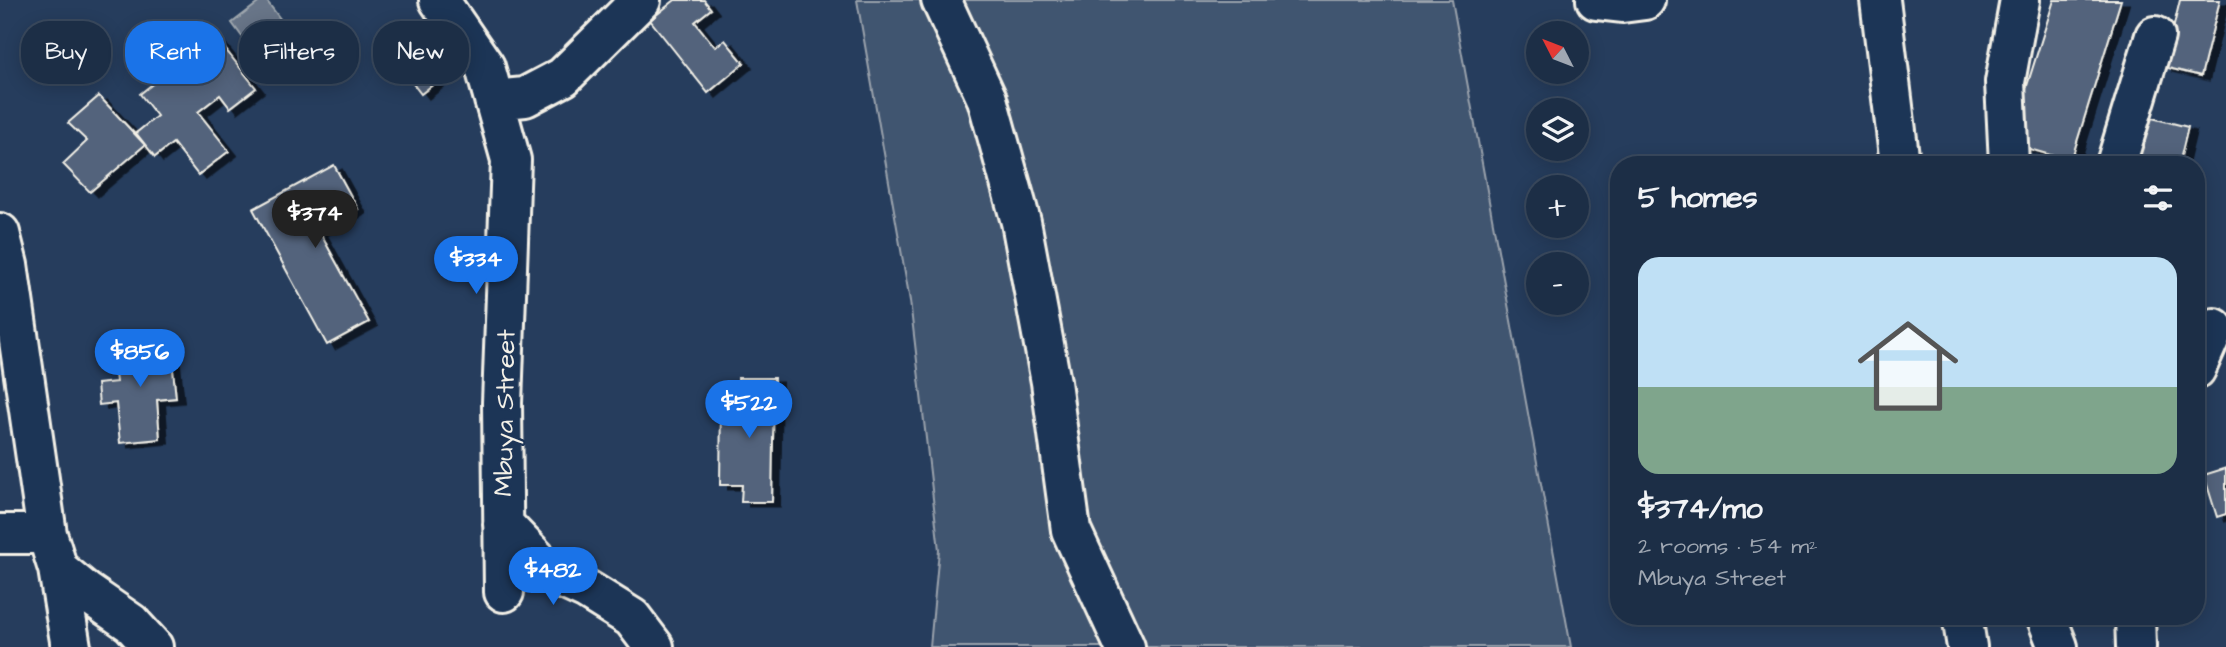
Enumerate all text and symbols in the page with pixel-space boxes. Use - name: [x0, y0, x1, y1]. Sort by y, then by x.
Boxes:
- chip: Buy: [21, 21, 111, 84]
- chip: Rent: [125, 21, 225, 84]
- chip: Filters: [239, 21, 359, 84]
- chip: New: [373, 21, 469, 84]
- north arrow: [1526, 21, 1589, 84]
- map controls: [1526, 21, 1589, 315]
- button: layers: [1526, 98, 1589, 161]
- button: +: [1526, 175, 1589, 238]
- text: 5 homes: [1638, 177, 1758, 219]
- icon: filters: [2139, 179, 2177, 217]
- pin: $374: [274, 190, 356, 250]
- text: $374: [288, 197, 342, 229]
- pin: $334: [435, 236, 517, 296]
- text: $334: [450, 243, 502, 275]
- button: −: [1526, 252, 1589, 315]
- icon: home: [1845, 303, 1971, 429]
- street label: Mbuya Street: [486, 329, 526, 497]
- pin: $856: [99, 330, 181, 389]
- text: $856: [111, 336, 169, 368]
- pin: $522: [708, 380, 790, 440]
- text: $522: [721, 387, 777, 419]
- text: $374/mo: [1638, 488, 1763, 530]
- text: 2 rooms · 54 m²: [1638, 530, 1818, 562]
- pin: $482: [512, 548, 594, 607]
- text: $482: [525, 554, 581, 586]
- text: Mbuya Street: [1638, 562, 1786, 594]

